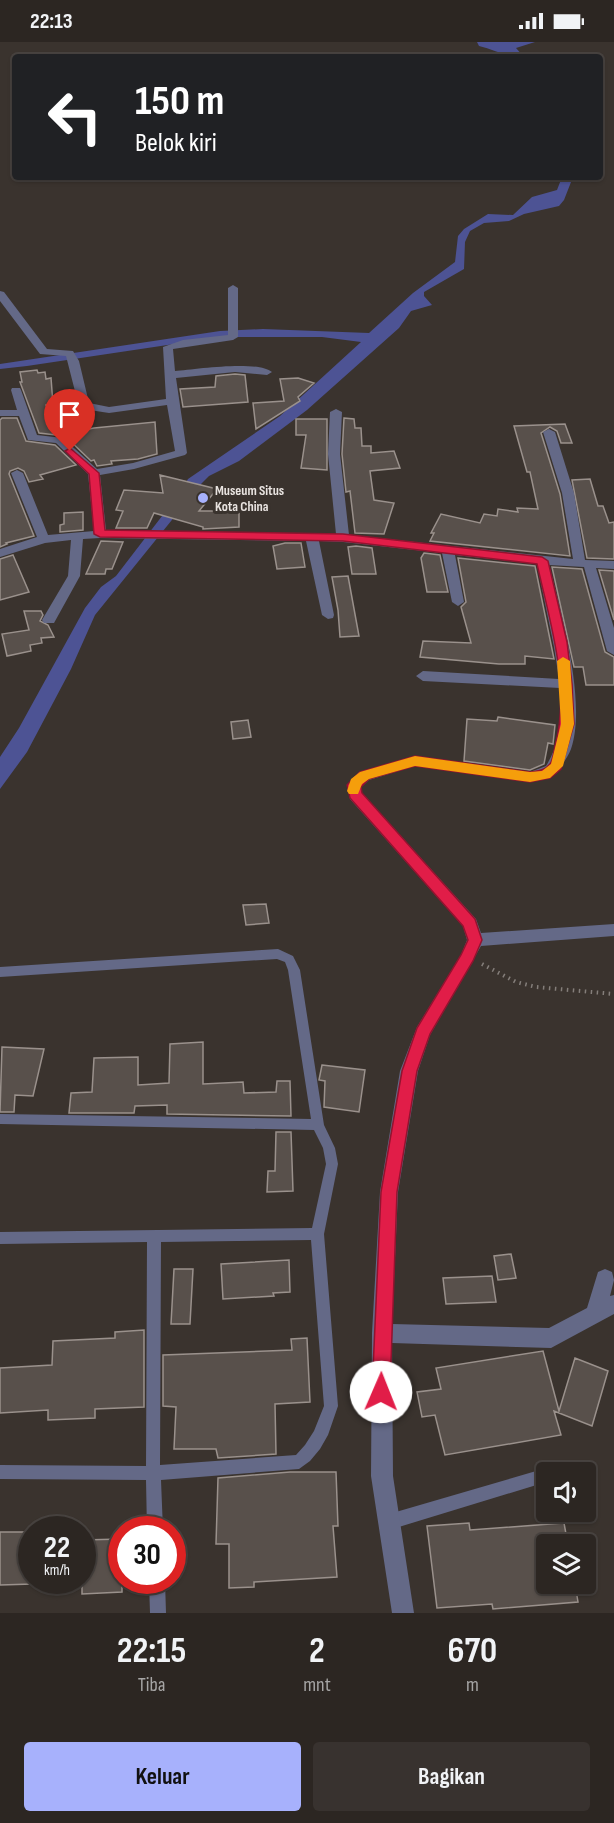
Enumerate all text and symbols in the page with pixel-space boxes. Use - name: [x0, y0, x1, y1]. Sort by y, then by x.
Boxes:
- text: 22:13: [30, 8, 73, 35]
- text: 150 m: [135, 76, 224, 127]
- icon: left: [36, 78, 114, 156]
- text: Belok kiri: [135, 127, 217, 159]
- pin: [44, 389, 95, 451]
- icon: arrive: [53, 398, 86, 431]
- place label: Museum Situs Kota China: [215, 482, 284, 515]
- marker: Museum Situs Kota China: [196, 491, 210, 505]
- position arrow: [349, 1360, 413, 1424]
- map controls: [536, 1462, 596, 1594]
- button: sound: [536, 1462, 596, 1522]
- speed limit sign: 30: [108, 1516, 186, 1594]
- text: 22: [44, 1530, 70, 1566]
- button: layers: [536, 1534, 596, 1594]
- text: km/h: [44, 1561, 70, 1580]
- text: 22:15: [117, 1630, 186, 1673]
- text: 2: [309, 1630, 325, 1673]
- text: 670: [448, 1630, 497, 1673]
- text: Tiba: [138, 1673, 165, 1697]
- text: mnt: [303, 1673, 331, 1697]
- text: m: [466, 1673, 479, 1697]
- button: Keluar: [24, 1742, 301, 1811]
- button: Bagikan: [313, 1742, 590, 1811]

